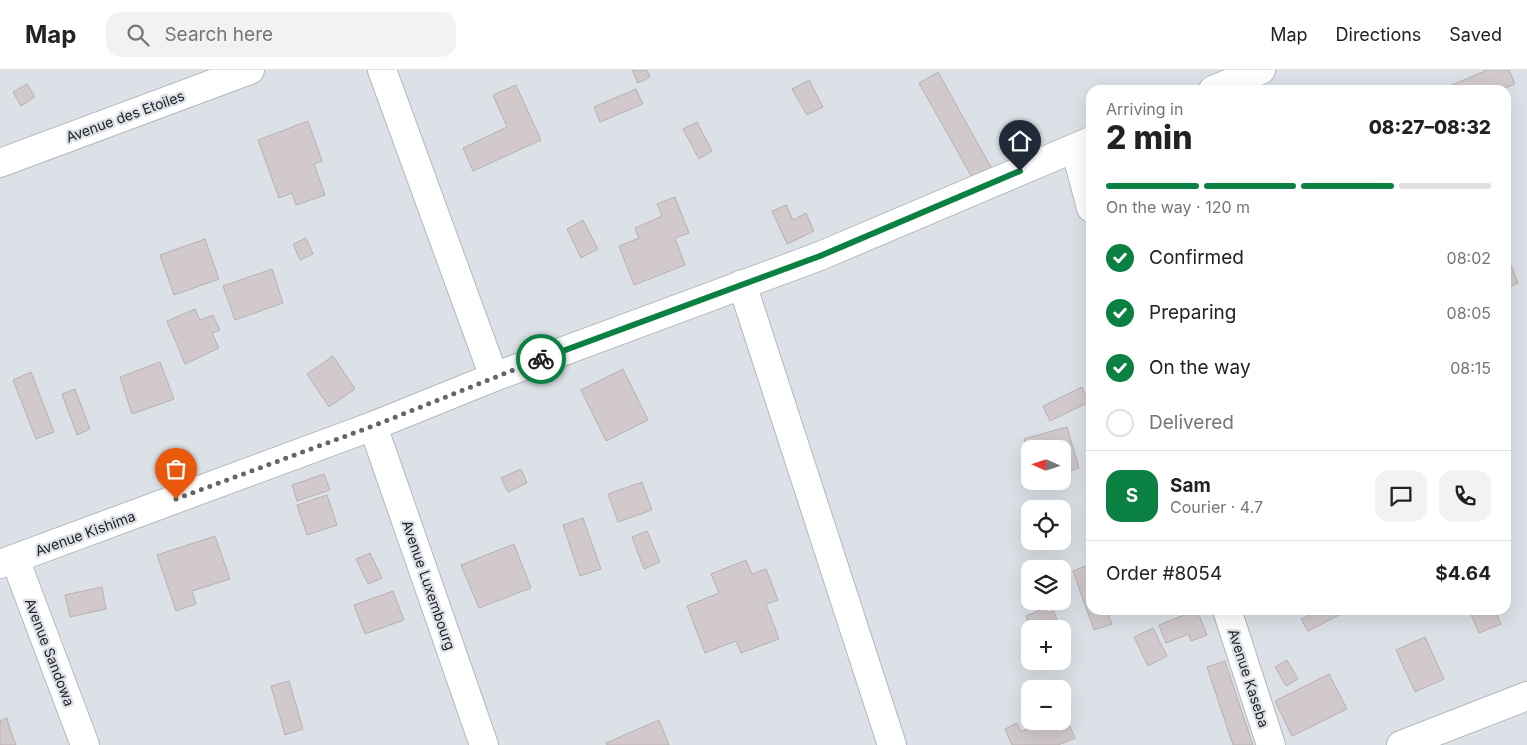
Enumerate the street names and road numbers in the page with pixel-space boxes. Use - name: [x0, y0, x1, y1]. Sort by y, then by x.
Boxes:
- street label: Avenue des Etoiles: [63, 87, 187, 145]
- street label: Avenue Kishima: [33, 507, 137, 559]
- street label: Avenue Luxembourg: [399, 518, 459, 652]
- street label: Avenue Sandowa: [22, 596, 78, 708]
- street label: Avenue Kaseba: [1225, 627, 1273, 729]

